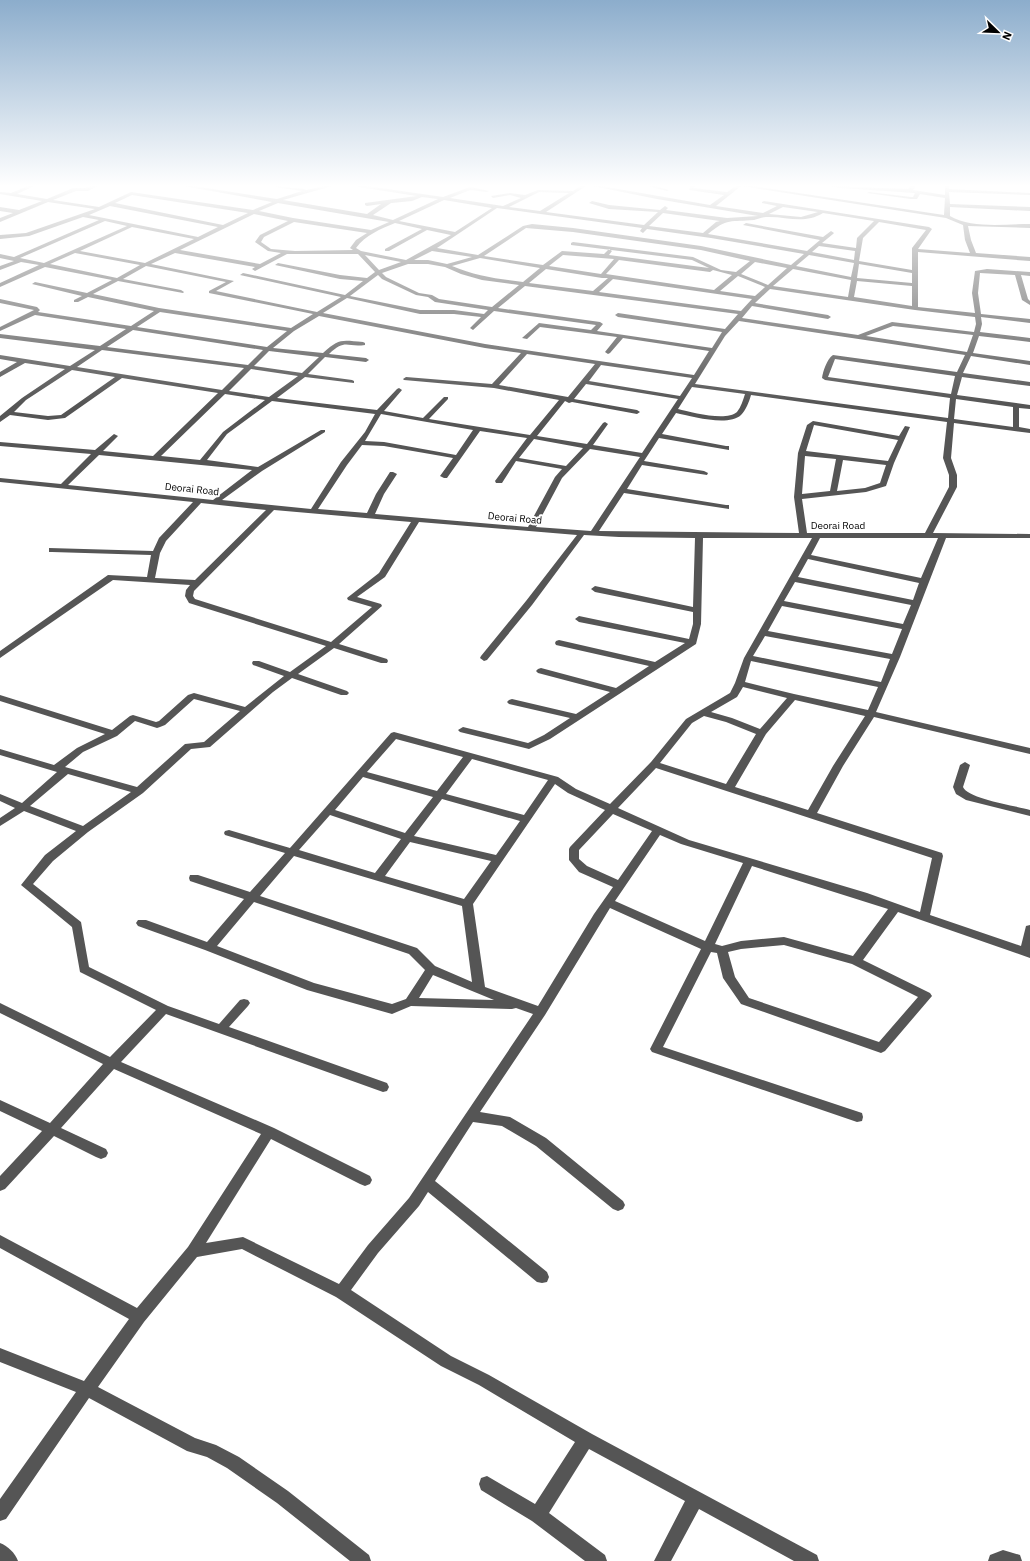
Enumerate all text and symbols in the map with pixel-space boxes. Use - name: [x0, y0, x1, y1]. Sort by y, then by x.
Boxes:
- north arrow: [978, 12, 1018, 52]
- text: N: [999, 30, 1015, 42]
- street label: Deorai Road: [164, 480, 220, 498]
- street label: Deorai Road: [487, 509, 543, 527]
- street label: Deorai Road: [811, 519, 865, 532]

